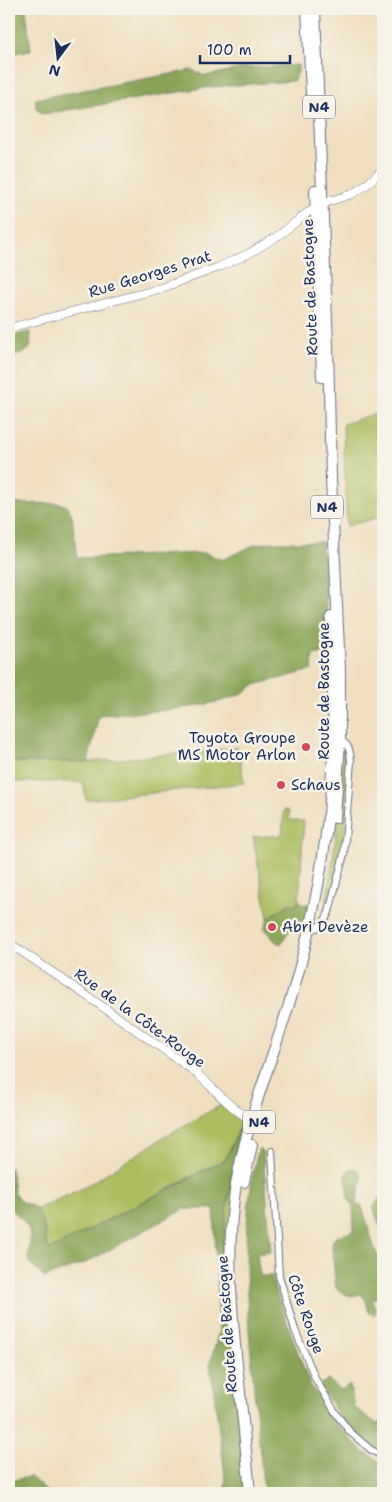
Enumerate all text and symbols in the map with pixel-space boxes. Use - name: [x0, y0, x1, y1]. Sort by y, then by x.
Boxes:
- north arrow: [32, 32, 82, 82]
- scale bar: [200, 32, 290, 64]
- text: 100 m: [207, 40, 252, 60]
- text: N: [47, 60, 62, 81]
- road number: N4: [303, 95, 335, 118]
- street label: Route de Bastogne: [298, 218, 322, 356]
- street label: Rue Georges Prat: [86, 246, 214, 302]
- road number: N4: [311, 496, 343, 518]
- street label: Route de Bastogne: [314, 622, 334, 760]
- place label: Toyota Groupe MS Motor Arlon: [178, 728, 296, 765]
- marker: Toyota Groupe MS Motor Arlon: [300, 741, 312, 753]
- place label: Schaus: [291, 775, 341, 795]
- marker: Schaus: [275, 779, 287, 791]
- place label: Abri Devèze: [282, 917, 369, 937]
- marker: Abri Devèze: [266, 921, 278, 933]
- street label: Rue de la Côte-Rouge: [70, 964, 210, 1072]
- road number: N4: [243, 1110, 275, 1134]
- street label: Route de Bastogne: [212, 1255, 242, 1393]
- street label: Côte Rouge: [283, 1272, 329, 1356]

